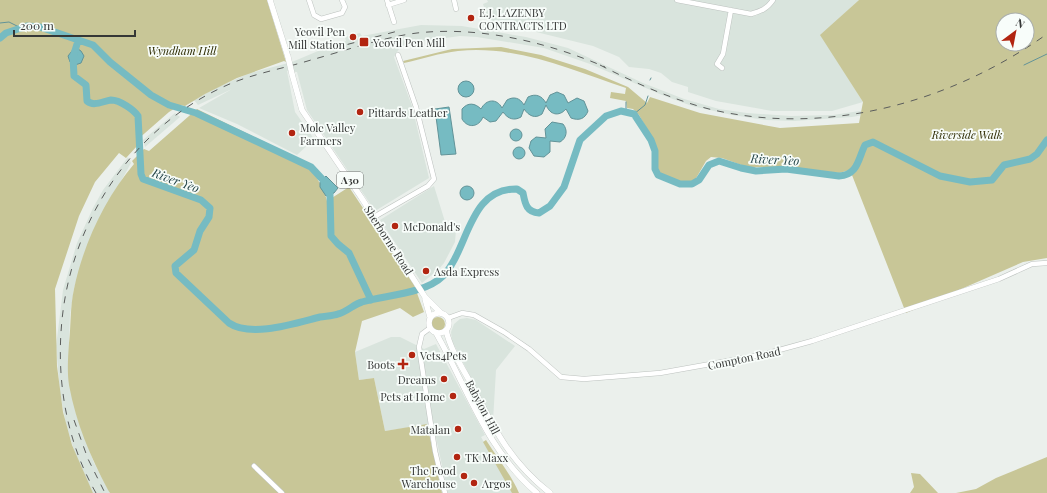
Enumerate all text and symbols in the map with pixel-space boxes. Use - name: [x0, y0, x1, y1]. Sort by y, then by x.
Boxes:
- place label: E.J. LAZENBY CONTRACTS LTD: [479, 5, 567, 33]
- scale bar: [14, 12, 135, 38]
- north arrow: [995, 12, 1035, 52]
- marker: E.J. LAZENBY CONTRACTS LTD: [466, 13, 476, 23]
- text: N: [1013, 15, 1028, 32]
- text: 200 m: [20, 17, 54, 33]
- place label: Yeovil Pen Mill Station: [288, 24, 345, 52]
- marker: Yeovil Pen Mill Station: [348, 32, 358, 42]
- place label: Yeovil Pen Mill: [372, 35, 445, 50]
- marker: Yeovil Pen Mill: [358, 36, 370, 48]
- park label: Wyndham Hill: [148, 43, 217, 58]
- place label: Pittards Leather: [368, 105, 448, 120]
- marker: Pittards Leather: [355, 107, 365, 117]
- place label: Mole Valley Farmers: [300, 120, 356, 148]
- park label: Riverside Walk: [931, 127, 1003, 142]
- marker: Mole Valley Farmers: [287, 128, 297, 138]
- water label: River Yeo: [749, 150, 800, 168]
- water label: River Yeo: [149, 164, 202, 196]
- road number: A30: [337, 172, 363, 188]
- street label: Sherborne Road: [361, 203, 417, 278]
- place label: McDonald's: [403, 219, 460, 234]
- marker: McDonald's: [390, 221, 400, 231]
- place label: Asda Express: [433, 264, 499, 279]
- marker: Asda Express: [421, 266, 431, 276]
- street label: Compton Road: [706, 343, 782, 373]
- place label: Vets4Pets: [419, 348, 467, 363]
- marker: Vets4Pets: [407, 350, 417, 360]
- place label: Boots: [367, 357, 395, 372]
- marker: Boots: [398, 359, 408, 369]
- place label: Dreams: [398, 372, 436, 387]
- marker: Dreams: [439, 374, 449, 384]
- street label: Babylon Hill: [462, 377, 504, 437]
- place label: Pets at Home: [380, 389, 445, 404]
- marker: Pets at Home: [448, 391, 458, 401]
- place label: Matalan: [410, 422, 450, 437]
- marker: Matalan: [453, 424, 463, 434]
- place label: TK Maxx: [465, 450, 508, 465]
- marker: TK Maxx: [452, 452, 462, 462]
- place label: The Food Warehouse: [401, 463, 457, 491]
- marker: The Food Warehouse: [459, 471, 469, 481]
- place label: Argos: [481, 476, 511, 491]
- marker: Argos: [469, 478, 479, 488]

